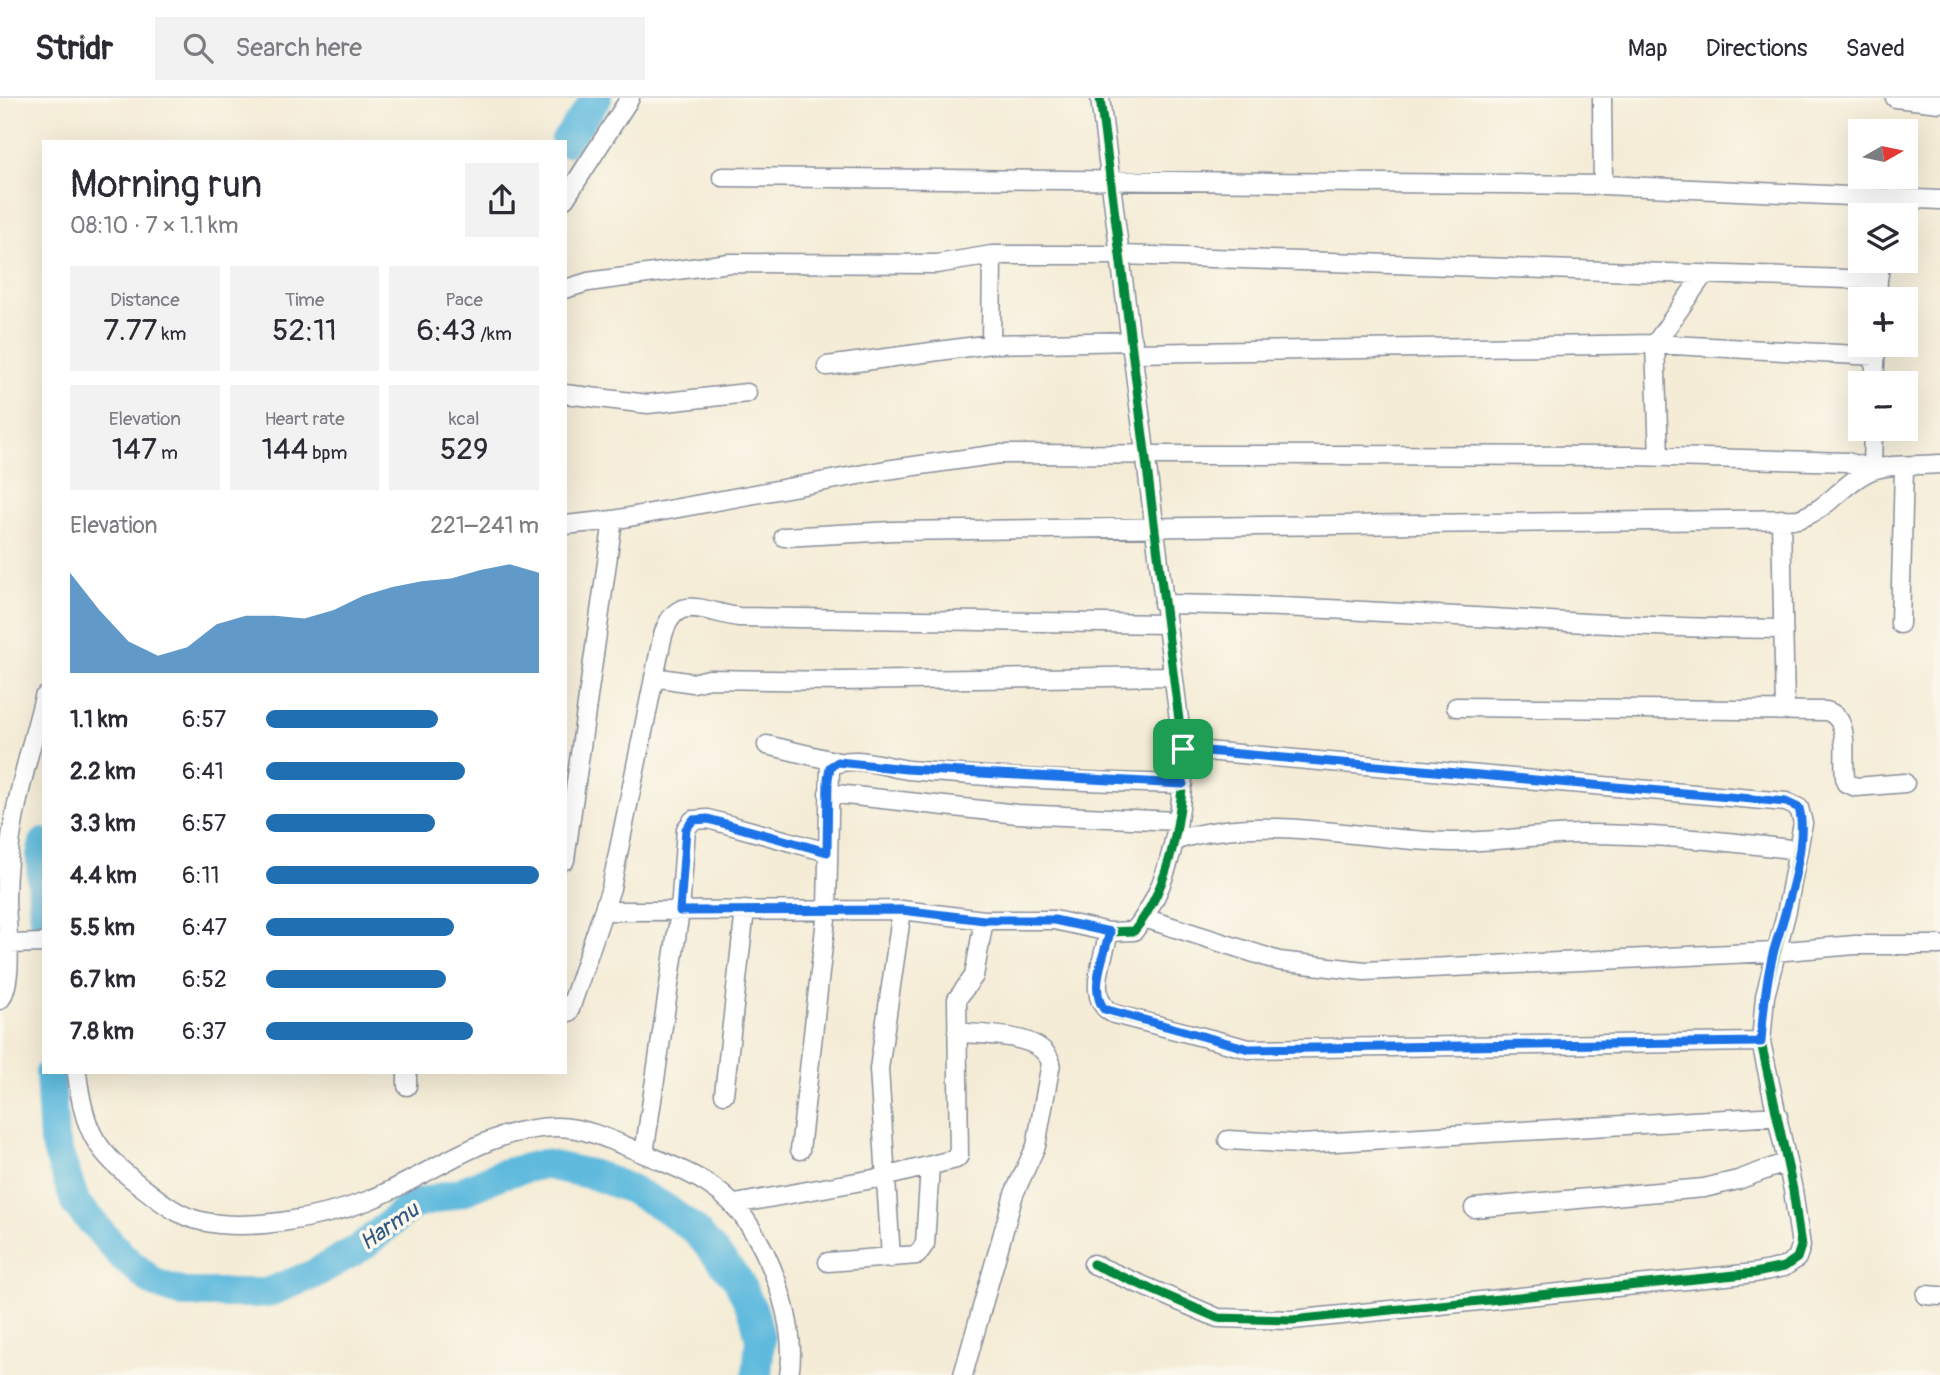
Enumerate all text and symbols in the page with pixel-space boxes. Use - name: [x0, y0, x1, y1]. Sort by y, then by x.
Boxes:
- search box: [155, 17, 645, 80]
- text: Stridr: [35, 28, 113, 69]
- icon: search: [179, 29, 217, 67]
- text: Search here: [235, 32, 362, 64]
- text: Map: [1628, 34, 1668, 63]
- text: Directions: [1706, 34, 1807, 63]
- text: Saved: [1845, 34, 1905, 63]
- north arrow: [1848, 119, 1918, 189]
- map controls: [1848, 119, 1918, 441]
- text: Morning run: [70, 161, 262, 209]
- button: share: [465, 163, 539, 237]
- button: layers: [1848, 203, 1918, 273]
- text: 08:10 · 7 × 1.1 km: [70, 211, 238, 240]
- button: +: [1848, 287, 1918, 357]
- text: Distance: [110, 288, 180, 312]
- text: Time: [285, 288, 324, 312]
- text: Pace: [445, 288, 483, 312]
- text: 7.77: [103, 312, 157, 349]
- text: 52:11: [272, 312, 337, 349]
- text: 6:43: [416, 312, 476, 349]
- text: km: [157, 322, 186, 346]
- text: /km: [476, 322, 512, 346]
- button: −: [1848, 371, 1918, 441]
- text: Elevation: [109, 407, 181, 431]
- text: Heart rate: [264, 407, 345, 431]
- text: kcal: [449, 407, 480, 431]
- text: 147: [112, 431, 157, 468]
- text: 144: [262, 431, 308, 468]
- text: 529: [440, 431, 488, 468]
- text: m: [157, 441, 178, 465]
- text: bpm: [308, 441, 347, 465]
- text: Elevation: [70, 511, 158, 540]
- text: 221–241 m: [430, 511, 539, 540]
- text: 1.1 km: [70, 705, 128, 734]
- text: 6:57: [182, 705, 226, 734]
- pin: [1153, 719, 1213, 779]
- icon: arrive: [1164, 730, 1202, 768]
- text: 2.2 km: [70, 757, 136, 786]
- text: 6:41: [182, 757, 224, 786]
- text: 3.3 km: [70, 809, 136, 838]
- text: 6:57: [182, 809, 226, 838]
- text: 4.4 km: [70, 861, 137, 890]
- text: 6:11: [182, 861, 220, 890]
- text: 5.5 km: [70, 913, 135, 942]
- text: 6:47: [182, 913, 227, 942]
- text: 6.7 km: [70, 965, 136, 994]
- text: 6:52: [182, 965, 227, 994]
- text: 7.8 km: [70, 1017, 134, 1046]
- text: 6:37: [182, 1017, 227, 1046]
- water label: Harmu: [354, 1195, 425, 1257]

